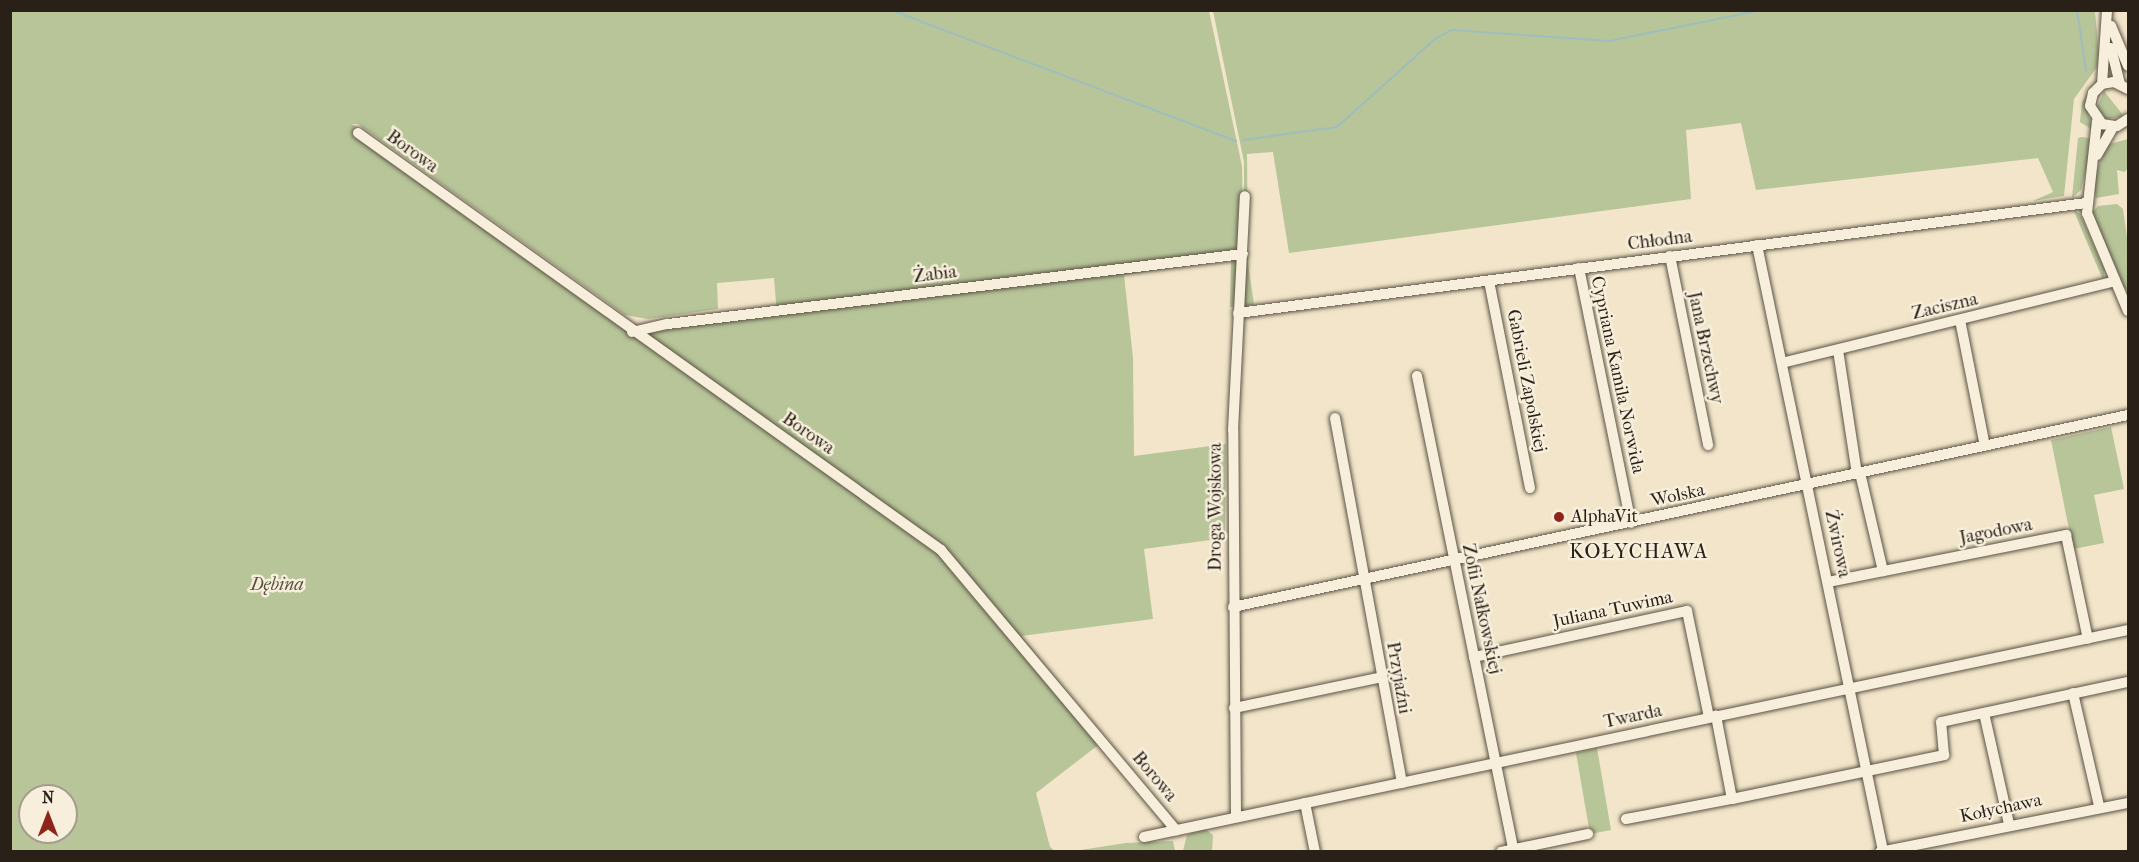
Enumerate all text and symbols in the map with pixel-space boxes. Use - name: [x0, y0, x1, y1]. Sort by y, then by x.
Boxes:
- street label: Borowa: [382, 126, 442, 178]
- street label: Chłodna: [1627, 226, 1693, 256]
- street label: Żabia: [912, 262, 958, 288]
- street label: Cypriana Kamila Norwida: [1586, 274, 1648, 476]
- street label: Zaciszna: [1910, 289, 1980, 325]
- street label: Jana Brzechwy: [1683, 290, 1727, 406]
- street label: Gabrieli Zapolskiej: [1502, 308, 1550, 454]
- street label: Borowa: [778, 408, 838, 460]
- street label: Droga Wojskowa: [1205, 443, 1227, 571]
- street label: Wolska: [1649, 480, 1707, 512]
- place label: AlphaVit: [1571, 506, 1638, 528]
- street label: Żwirowa: [1819, 508, 1855, 580]
- marker: AlphaVit: [1552, 510, 1566, 524]
- street label: Jagodowa: [1958, 514, 2034, 550]
- district label: KOŁYCHAWA: [1569, 539, 1709, 563]
- street label: Zofii Nałkowskiej: [1457, 542, 1505, 676]
- park label: Dębina: [250, 574, 304, 596]
- street label: Juliana Tuwima: [1551, 587, 1675, 633]
- street label: Przyjaźni: [1381, 640, 1415, 716]
- street label: Twarda: [1602, 700, 1664, 734]
- street label: Borowa: [1127, 748, 1181, 806]
- north arrow: [18, 784, 78, 844]
- text: N: [42, 788, 54, 807]
- street label: Kołychawa: [1958, 790, 2044, 828]

